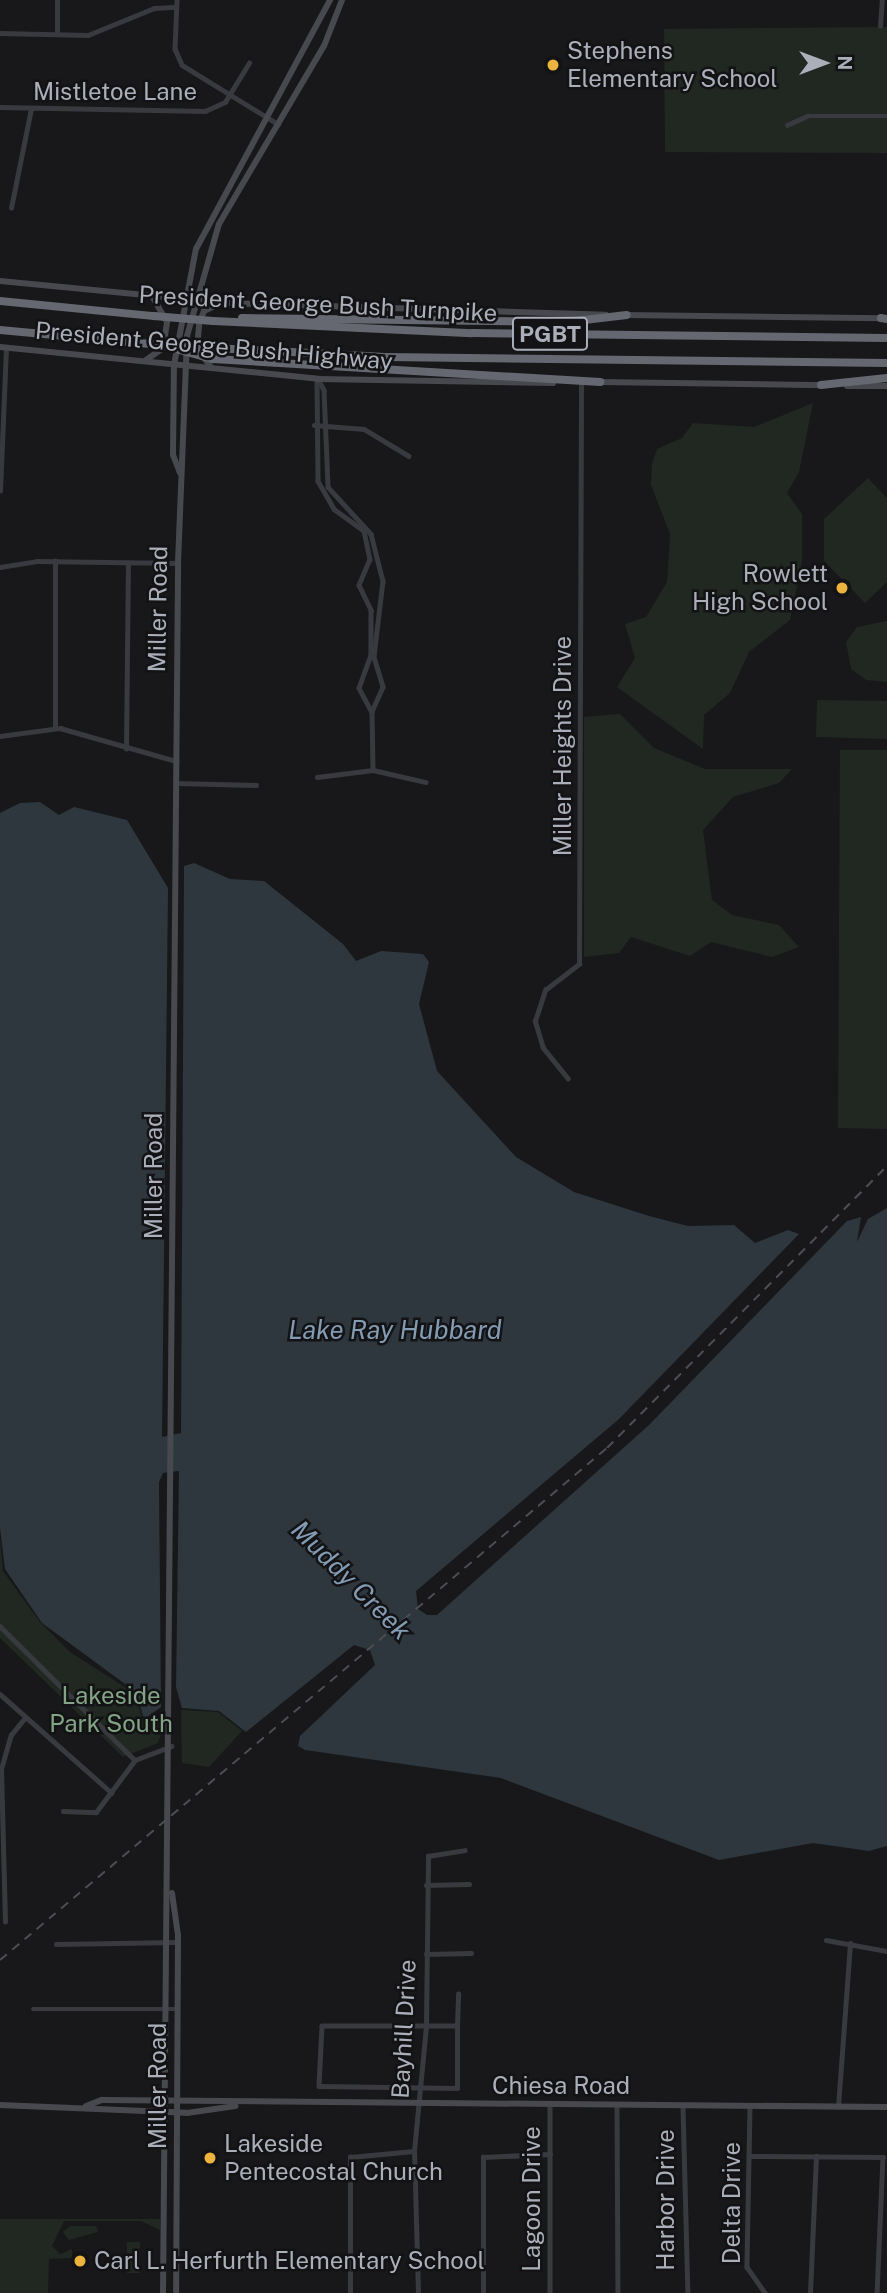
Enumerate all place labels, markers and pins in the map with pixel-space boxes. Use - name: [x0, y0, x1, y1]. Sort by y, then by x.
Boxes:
- place label: Stephens Elementary School: [567, 37, 778, 93]
- marker: Stephens Elementary School: [545, 57, 561, 73]
- place label: Rowlett High School: [692, 560, 828, 616]
- marker: Rowlett High School: [834, 580, 850, 596]
- place label: Lakeside Pentecostal Church: [224, 2130, 443, 2186]
- marker: Lakeside Pentecostal Church: [202, 2150, 218, 2166]
- place label: Carl L. Herfurth Elementary School: [94, 2247, 485, 2275]
- marker: Carl L. Herfurth Elementary School: [72, 2253, 88, 2269]

